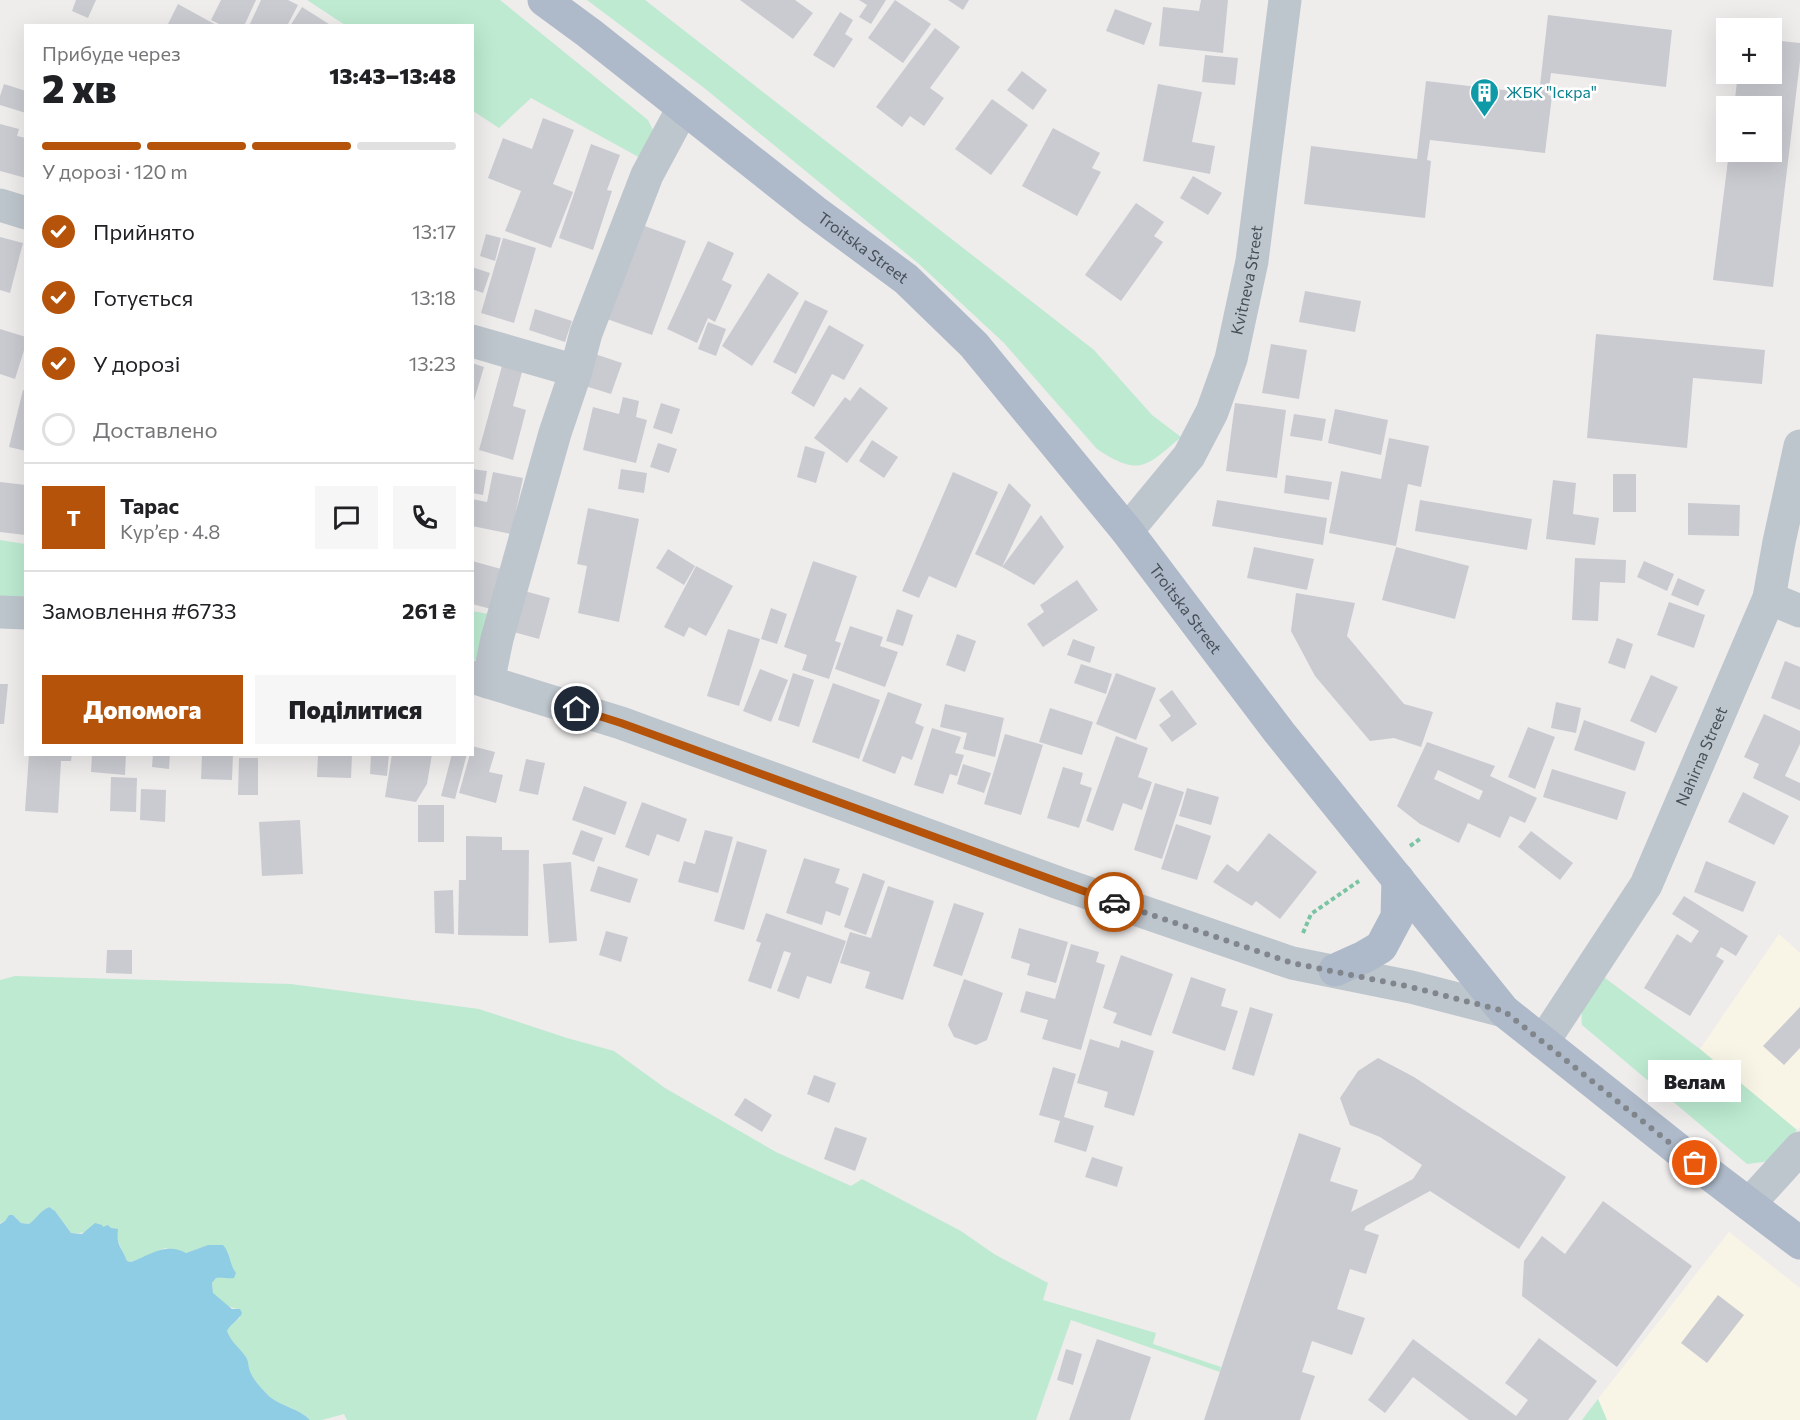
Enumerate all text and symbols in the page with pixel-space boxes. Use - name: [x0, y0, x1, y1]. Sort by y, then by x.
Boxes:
- map controls: [1716, 18, 1782, 162]
- button: +: [1716, 18, 1782, 84]
- text: Прибуде через: [42, 41, 181, 65]
- text: 13:43–13:48: [329, 62, 456, 89]
- text: 2 хв: [42, 63, 117, 111]
- building icon: ЖБК "Іскра": [1469, 76, 1501, 118]
- place label: ЖБК "Іскра": [1506, 82, 1597, 101]
- button: −: [1716, 96, 1782, 162]
- text: У дорозі · 120 m: [42, 159, 188, 183]
- street label: Troitska Street: [815, 207, 913, 287]
- icon: check: [42, 215, 75, 248]
- text: Прийнято: [93, 218, 195, 245]
- text: 13:17: [412, 219, 456, 243]
- street label: Kvitneva Street: [1226, 223, 1266, 336]
- icon: check: [42, 281, 75, 314]
- text: Готується: [93, 284, 193, 311]
- text: 13:18: [411, 285, 456, 309]
- icon: check: [42, 347, 75, 380]
- text: У дорозі: [93, 350, 180, 377]
- text: 13:23: [409, 351, 456, 375]
- text: Доставлено: [93, 416, 218, 443]
- button: chat: [315, 486, 378, 549]
- button: phone: [393, 486, 456, 549]
- text: Тарас: [120, 492, 179, 519]
- text: Т: [66, 504, 81, 531]
- text: Кур’єр · 4.8: [120, 519, 220, 543]
- street label: Troitska Street: [1146, 560, 1226, 657]
- text: Замовлення #6733: [42, 597, 237, 624]
- text: 261 ₴: [402, 597, 456, 624]
- button: Допомога: [42, 675, 243, 744]
- button: Поділитися: [255, 675, 456, 744]
- pin: [551, 683, 602, 734]
- icon: home: [560, 692, 593, 725]
- street label: Nahirna Street: [1671, 703, 1731, 808]
- courier: [1084, 872, 1144, 932]
- icon: car: [1098, 886, 1131, 919]
- callout: Велам: [1648, 1061, 1742, 1103]
- text: Велам: [1664, 1069, 1725, 1093]
- pin: [1669, 1137, 1720, 1188]
- icon: bag: [1678, 1146, 1711, 1179]

